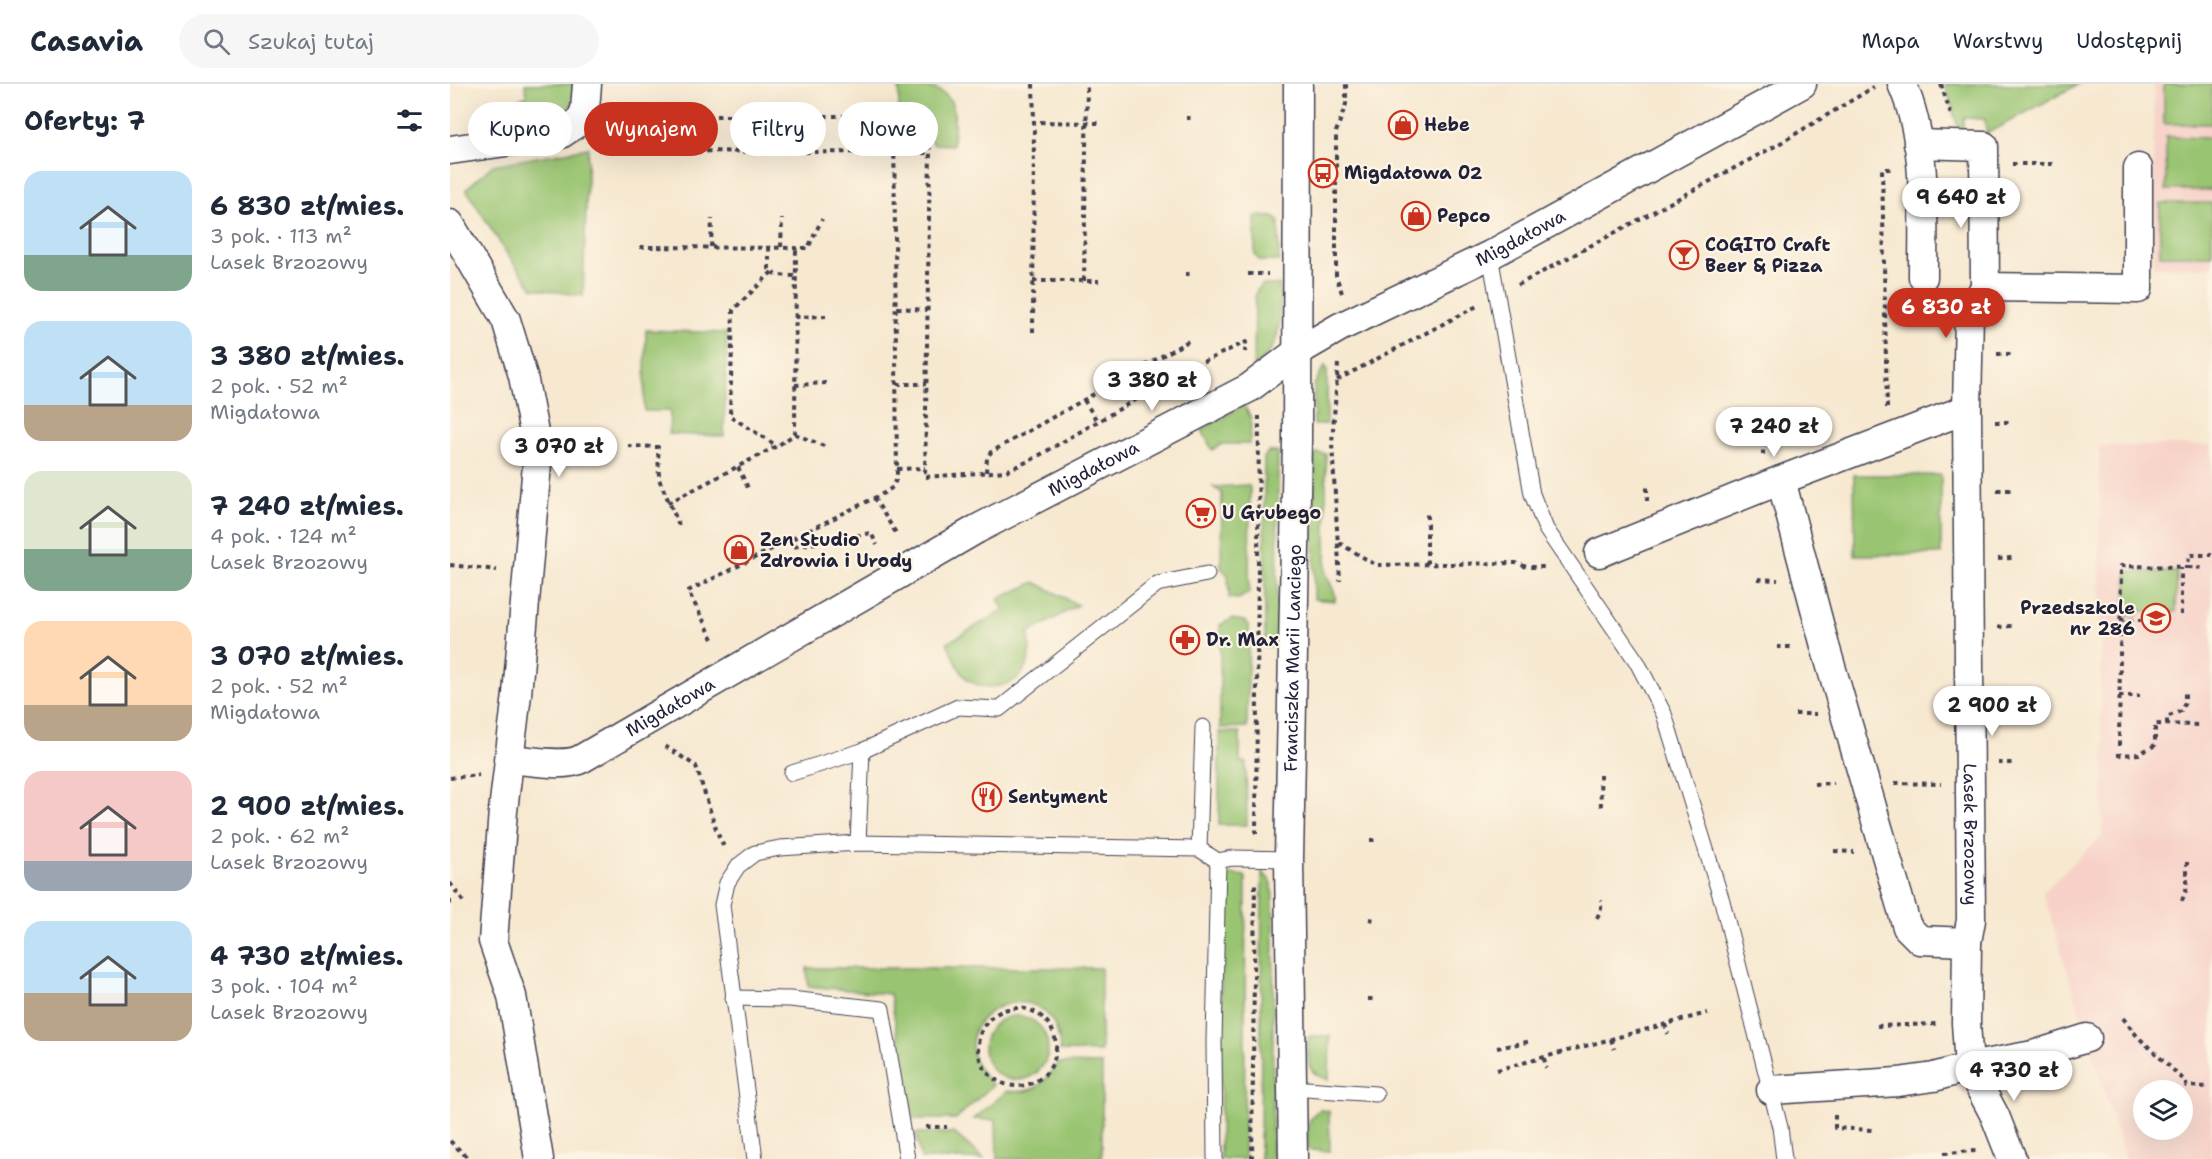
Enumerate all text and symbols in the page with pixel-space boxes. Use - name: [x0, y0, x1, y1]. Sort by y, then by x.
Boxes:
- search box: [179, 14, 599, 68]
- text: Casavia: [30, 22, 143, 60]
- icon: search: [200, 25, 233, 58]
- text: Szukaj tutaj: [248, 27, 374, 56]
- text: Mapa: [1862, 27, 1920, 55]
- text: Warstwy: [1953, 27, 2043, 55]
- text: Udostępnij: [2076, 27, 2182, 55]
- chip: Kupno: [468, 102, 572, 156]
- chip: Wynajem: [584, 102, 718, 156]
- chip: Filtry: [730, 102, 826, 156]
- chip: Nowe: [838, 102, 938, 156]
- text: Oferty: 7: [24, 103, 145, 138]
- icon: filters: [393, 104, 426, 137]
- shop icon: Hebe: [1387, 109, 1419, 141]
- place label: Hebe: [1424, 113, 1470, 137]
- bus stop icon: Migdałowa 02: [1307, 157, 1339, 189]
- place label: Migdałowa 02: [1344, 161, 1483, 185]
- pin: 9 640 zł: [1899, 178, 2023, 229]
- text: 9 640 zł: [1916, 184, 2006, 210]
- text: 6 830 zł/mies.: [210, 188, 404, 223]
- icon: home: [72, 195, 144, 267]
- shop icon: Pepco: [1400, 200, 1432, 232]
- place label: Pepco: [1437, 204, 1491, 228]
- street label: Migdałowa: [1472, 204, 1570, 272]
- text: 3 pok. · 113 m²: [210, 223, 352, 249]
- place label: COGITO Craft Beer & Pizza: [1705, 233, 1831, 278]
- bar icon: COGITO Craft Beer & Pizza: [1668, 239, 1700, 271]
- text: Lasek Brzozowy: [210, 249, 368, 275]
- pin: 6 830 zł: [1884, 288, 2008, 339]
- text: 6 830 zł: [1901, 294, 1991, 320]
- text: 3 380 zł/mies.: [210, 338, 405, 373]
- icon: home: [72, 345, 144, 417]
- pin: 3 380 zł: [1090, 361, 1214, 412]
- text: 3 380 zł: [1107, 367, 1197, 393]
- text: 2 pok. · 52 m²: [210, 373, 348, 399]
- text: Migdałowa: [210, 399, 320, 425]
- pin: 7 240 zł: [1712, 407, 1836, 458]
- text: 7 240 zł: [1729, 413, 1819, 439]
- pin: 3 070 zł: [497, 427, 621, 478]
- text: 3 070 zł: [514, 433, 604, 459]
- street label: Migdałowa: [1044, 435, 1143, 502]
- text: 7 240 zł/mies.: [210, 488, 404, 523]
- icon: home: [72, 495, 144, 567]
- supermarket icon: U Grubego: [1185, 497, 1217, 529]
- place label: U Grubego: [1222, 501, 1321, 525]
- text: 4 pok. · 124 m²: [210, 523, 357, 549]
- place label: Zen Studio Zdrowia i Urody: [760, 528, 912, 573]
- shop icon: Zen Studio Zdrowia i Urody: [723, 534, 755, 566]
- street label: Franciszka Marii Lanciego: [1279, 544, 1307, 772]
- text: Lasek Brzozowy: [210, 549, 368, 575]
- place label: Przedszkole nr 286: [2020, 596, 2135, 641]
- school or university icon: Przedszkole nr 286: [2140, 602, 2172, 634]
- pharmacy icon: Dr. Max: [1169, 624, 1201, 656]
- place label: Dr. Max: [1206, 628, 1279, 652]
- text: 3 070 zł/mies.: [210, 638, 404, 673]
- icon: home: [72, 645, 144, 717]
- street label: Migdałowa: [621, 672, 719, 742]
- text: 2 pok. · 52 m²: [210, 673, 348, 699]
- pin: 2 900 zł: [1930, 686, 2054, 737]
- text: 2 900 zł: [1947, 692, 2037, 718]
- text: Migdałowa: [210, 699, 320, 725]
- street label: Lasek Brzozowy: [1958, 763, 1983, 906]
- restaurant icon: Sentyment: [971, 781, 1003, 813]
- place label: Sentyment: [1008, 785, 1108, 809]
- text: 2 900 zł/mies.: [210, 788, 405, 823]
- icon: home: [72, 795, 144, 867]
- text: 2 pok. · 62 m²: [210, 823, 349, 849]
- text: Lasek Brzozowy: [210, 849, 368, 875]
- text: 4 730 zł/mies.: [210, 938, 404, 973]
- icon: home: [72, 945, 144, 1017]
- text: 3 pok. · 104 m²: [210, 973, 358, 999]
- text: Lasek Brzozowy: [210, 999, 368, 1025]
- pin: 4 730 zł: [1952, 1051, 2076, 1102]
- text: 4 730 zł: [1969, 1057, 2059, 1083]
- map controls: [2133, 1080, 2193, 1140]
- button: layers: [2133, 1080, 2193, 1140]

